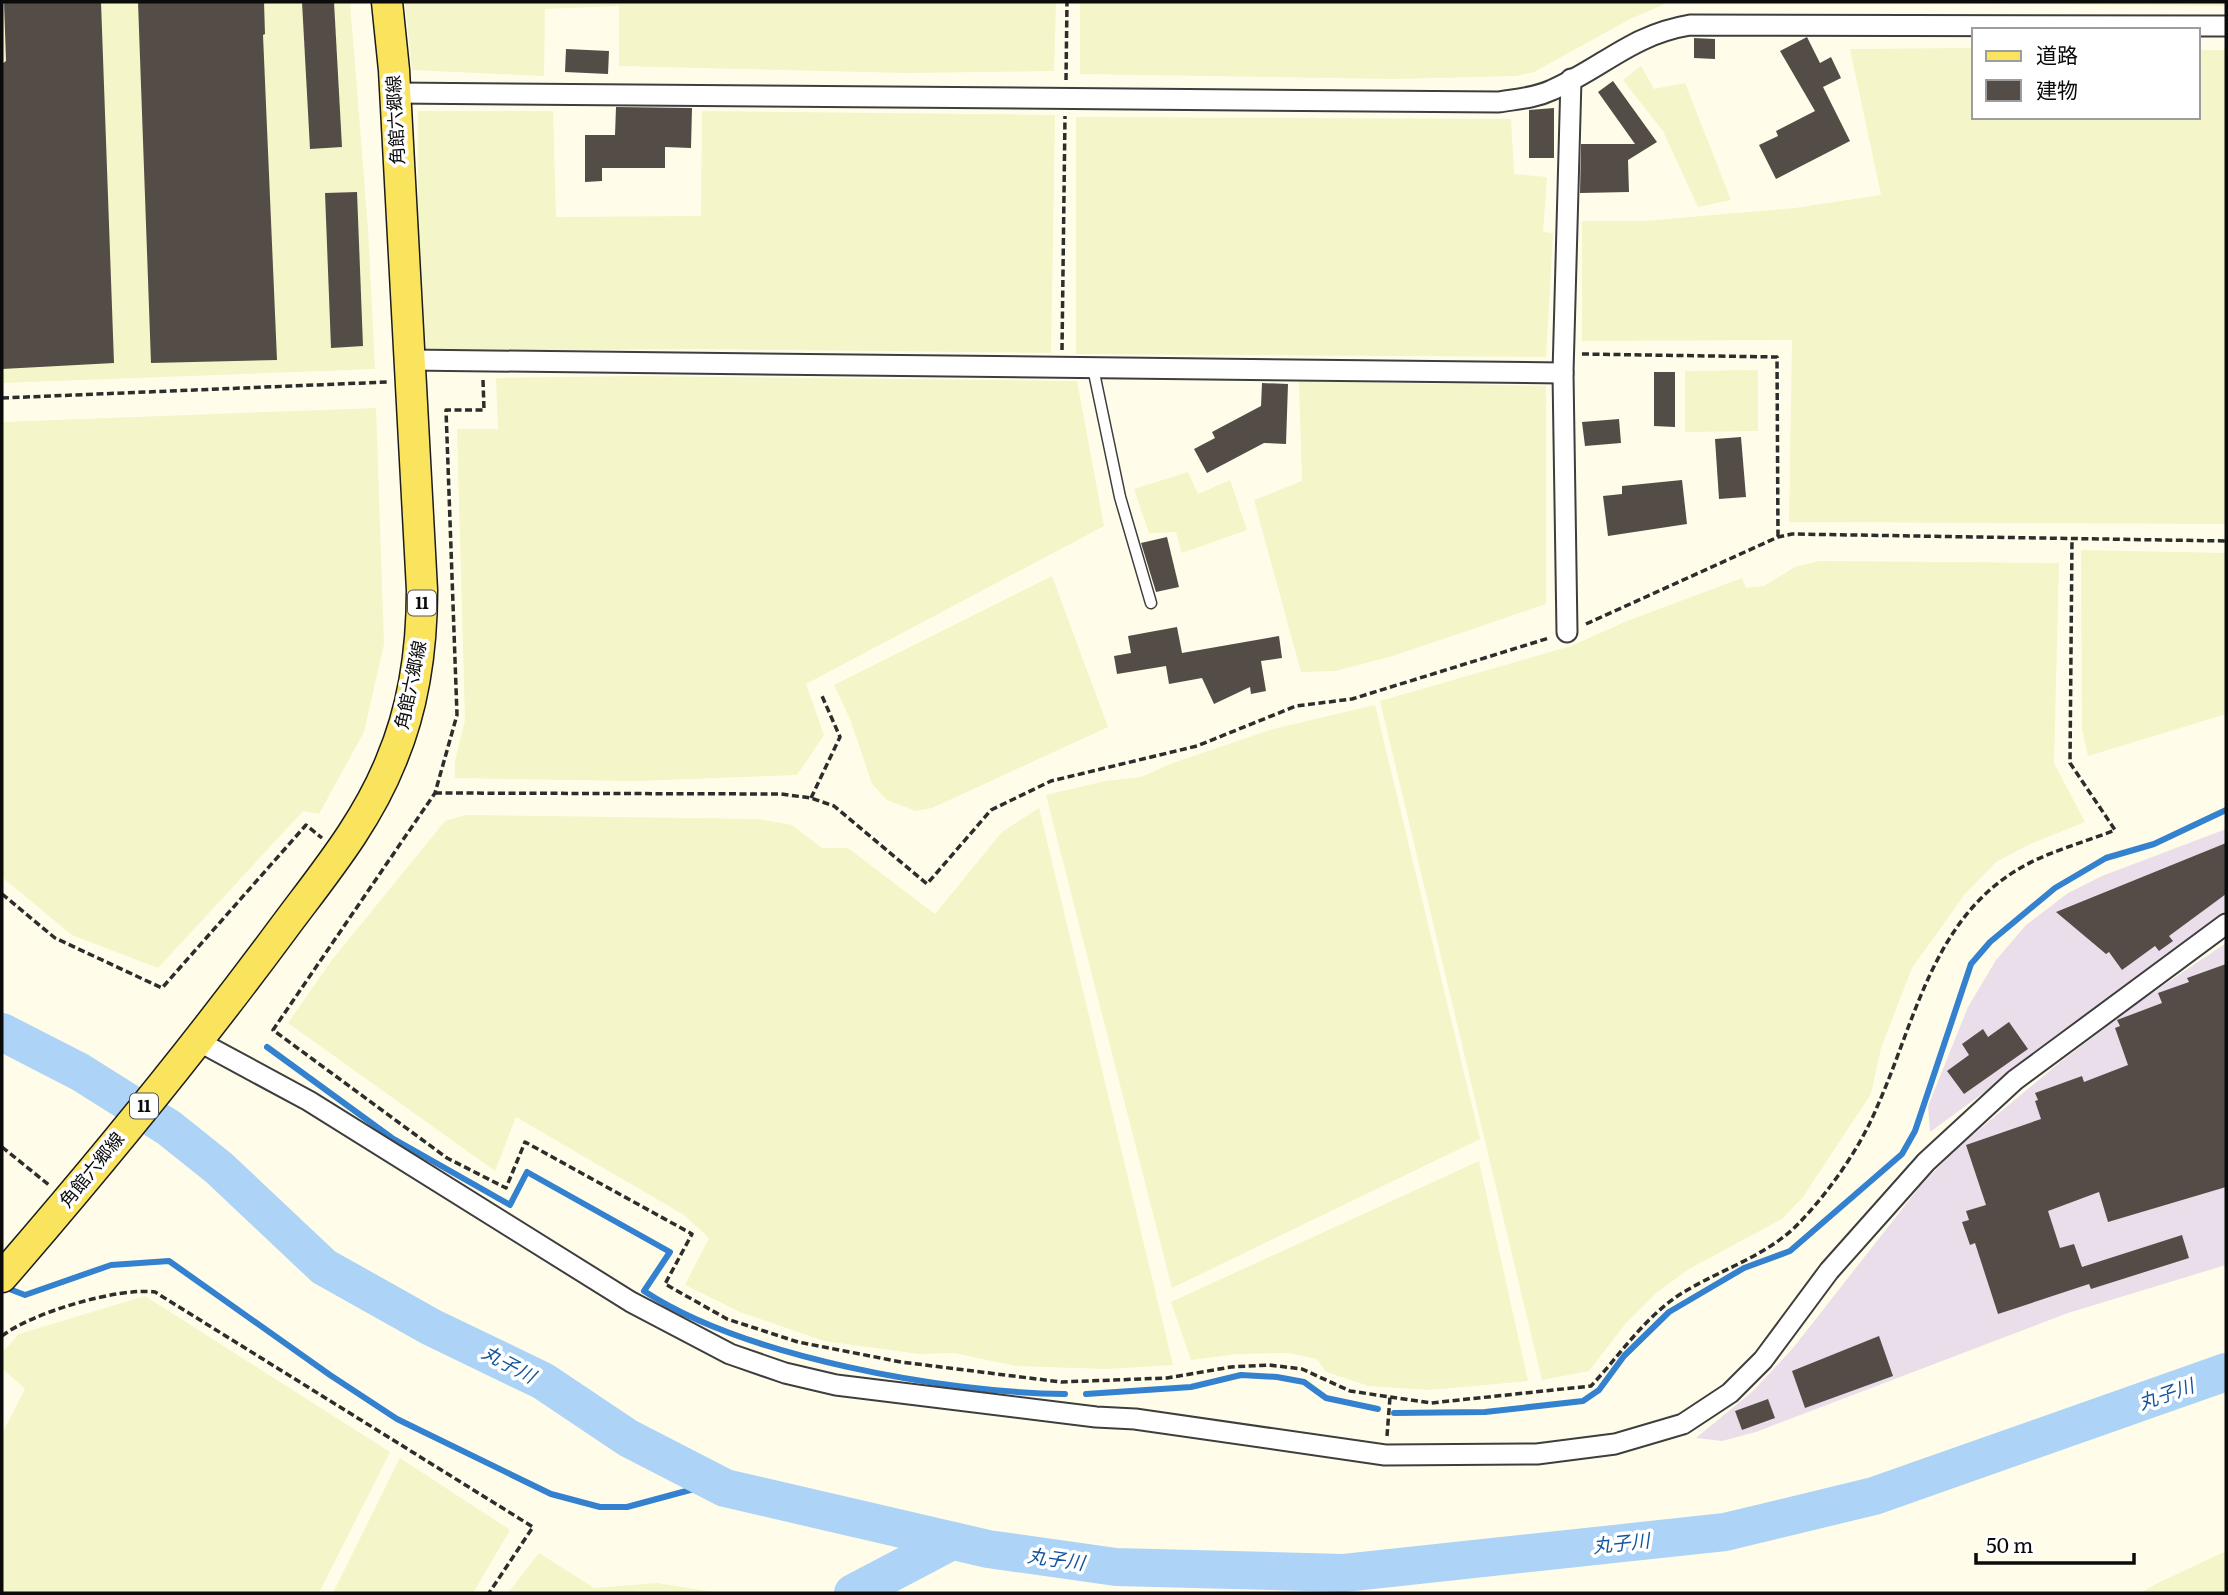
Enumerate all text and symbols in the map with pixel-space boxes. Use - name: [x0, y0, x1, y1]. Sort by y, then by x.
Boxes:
- legend: [1972, 28, 2200, 119]
- text: 道路: [2036, 38, 2078, 69]
- text: 建物: [2036, 73, 2078, 104]
- street label: 角館六郷線: [379, 74, 410, 166]
- road number: 11: [408, 590, 436, 616]
- street label: 角館六郷線: [387, 638, 432, 732]
- road number: 11: [130, 1094, 158, 1118]
- street label: 角館六郷線: [52, 1126, 130, 1213]
- water label: 丸子川: [478, 1337, 543, 1390]
- water label: 丸子川: [2134, 1370, 2199, 1416]
- scale bar: [1976, 1522, 2134, 1566]
- water label: 丸子川: [1591, 1525, 1653, 1559]
- text: 50 m: [1986, 1528, 2033, 1559]
- water label: 丸子川: [1026, 1540, 1088, 1576]

